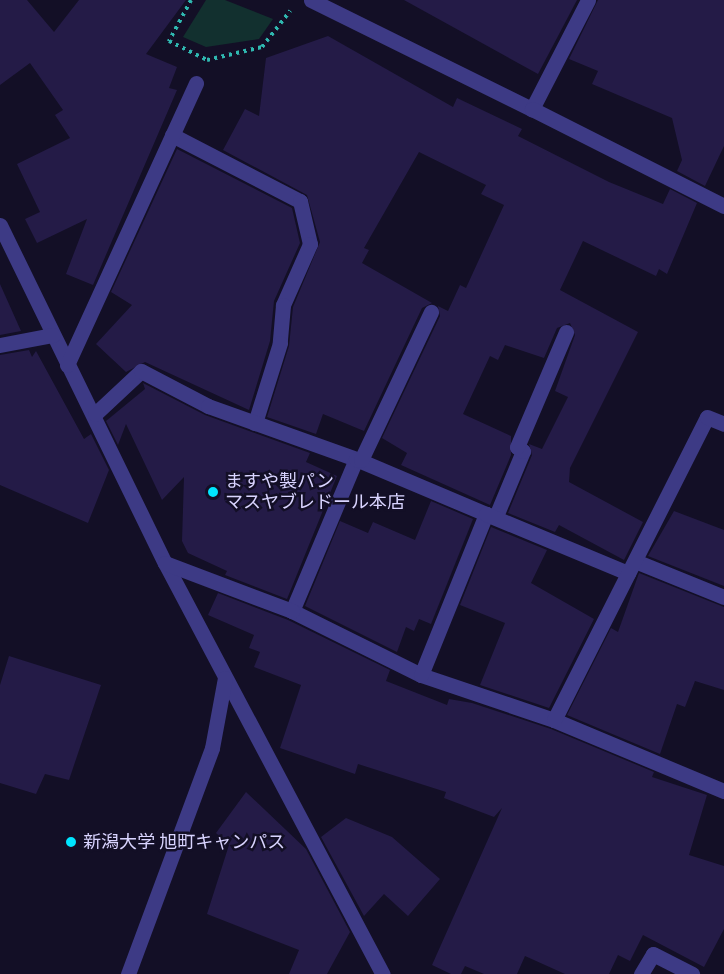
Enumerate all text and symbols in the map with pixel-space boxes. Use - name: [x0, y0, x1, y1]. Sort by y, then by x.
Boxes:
- place label: ますや製パン マスヤブレドール本店: [225, 471, 405, 514]
- marker: ますや製パン マスヤブレドール本店: [206, 485, 220, 499]
- place label: 新潟大学 旭町キャンパス: [83, 831, 285, 853]
- marker: 新潟大学 旭町キャンパス: [64, 835, 78, 849]

